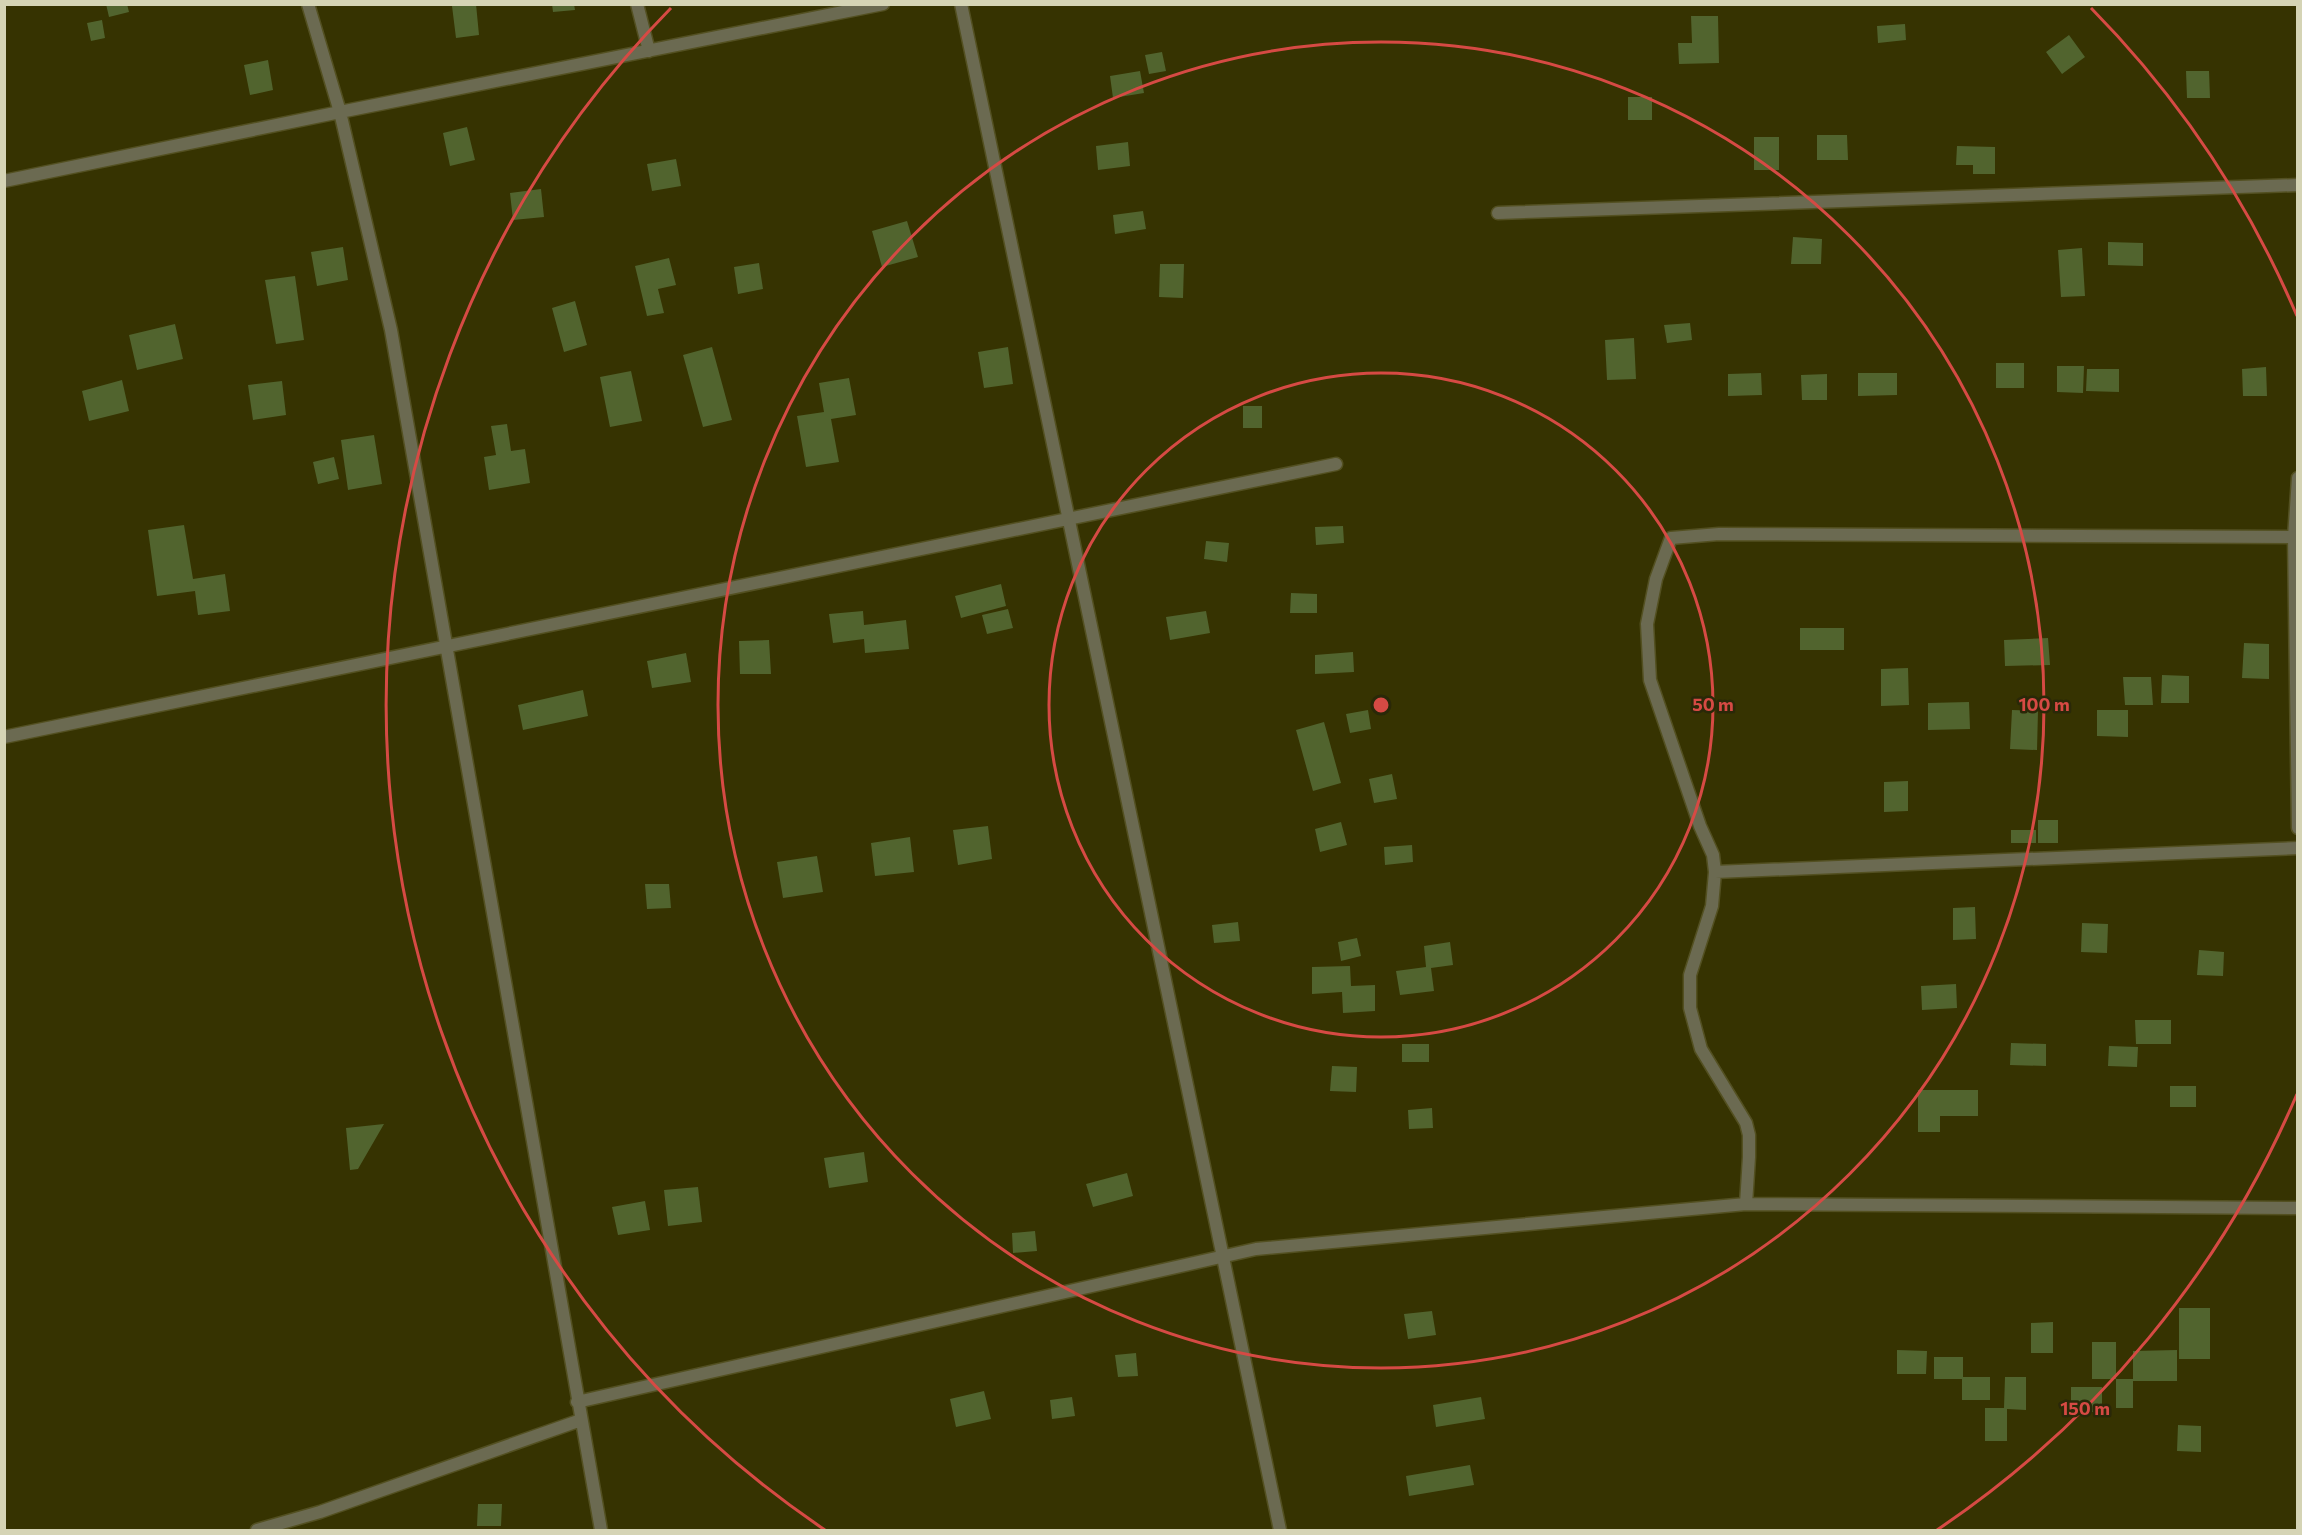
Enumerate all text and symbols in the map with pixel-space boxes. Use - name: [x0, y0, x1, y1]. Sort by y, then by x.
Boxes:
- text: 50 m: [1692, 693, 1734, 715]
- text: 100 m: [2018, 693, 2070, 715]
- centre of rings: [1371, 695, 1391, 715]
- text: 150 m: [2060, 1397, 2110, 1419]

